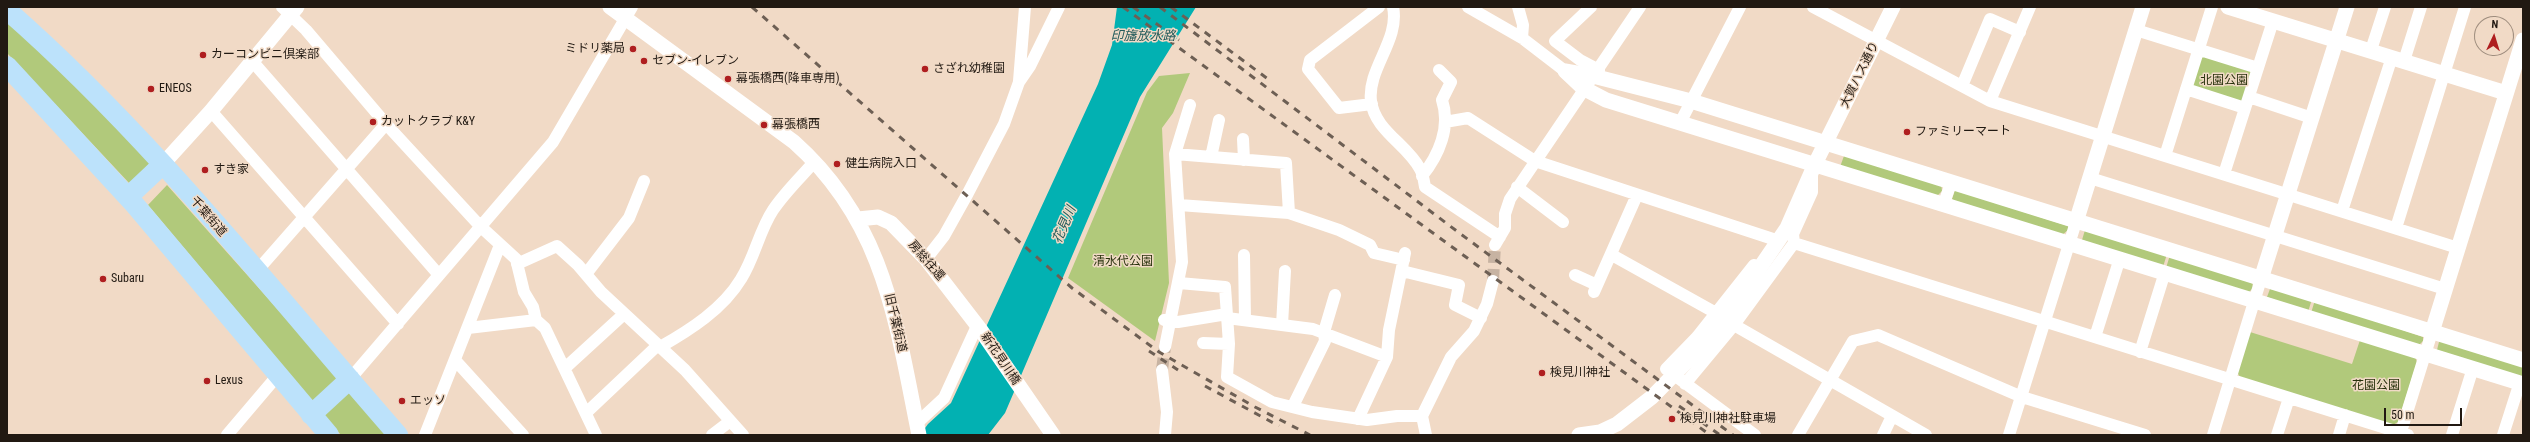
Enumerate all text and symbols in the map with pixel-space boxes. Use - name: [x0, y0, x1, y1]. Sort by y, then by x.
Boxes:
- north arrow: [2474, 16, 2514, 56]
- text: N: [2491, 18, 2499, 31]
- water label: 印旛放水路: [1111, 29, 1175, 45]
- street label: 大賀ハス通り: [1838, 39, 1882, 111]
- place label: ミドリ薬局: [565, 42, 625, 56]
- marker: ミドリ薬局: [628, 44, 638, 54]
- place label: カーコンビニ倶楽部: [211, 48, 319, 62]
- marker: カーコンビニ倶楽部: [198, 50, 208, 60]
- place label: セブン-イレブン: [652, 54, 739, 68]
- marker: セブン-イレブン: [639, 56, 649, 66]
- place label: さざれ幼稚園: [933, 62, 1005, 76]
- marker: さざれ幼稚園: [920, 64, 930, 74]
- place label: 幕張橋西(降車専用): [736, 72, 840, 86]
- marker: 幕張橋西(降車専用): [723, 74, 733, 84]
- park label: 北園公園: [2200, 74, 2248, 88]
- place label: ENEOS: [159, 82, 192, 96]
- marker: ENEOS: [146, 84, 156, 94]
- place label: カットクラブ K&Y: [381, 115, 475, 129]
- marker: カットクラブ K&Y: [368, 117, 378, 127]
- place label: 幕張橋西: [772, 118, 820, 132]
- marker: 幕張橋西: [759, 120, 769, 130]
- place label: ファミリーマート: [1915, 125, 2011, 139]
- marker: ファミリーマート: [1902, 127, 1912, 137]
- place label: 健生病院入口: [845, 157, 917, 171]
- marker: 健生病院入口: [832, 159, 842, 169]
- place label: すき家: [213, 163, 249, 177]
- marker: すき家: [200, 165, 210, 175]
- street label: 千葉街道: [187, 194, 229, 240]
- water label: 花見川: [1050, 204, 1080, 246]
- street label: 房総往還: [905, 238, 947, 284]
- park label: 清水代公園: [1093, 255, 1153, 269]
- place label: Subaru: [111, 272, 144, 286]
- marker: Subaru: [98, 274, 108, 284]
- street label: 旧千葉街道: [881, 292, 909, 354]
- street label: 新花見川橋: [977, 330, 1023, 388]
- place label: 検見川神社: [1550, 366, 1610, 380]
- marker: 検見川神社: [1537, 368, 1547, 378]
- place label: Lexus: [215, 374, 243, 388]
- marker: Lexus: [202, 376, 212, 386]
- park label: 花園公園: [2352, 379, 2400, 393]
- place label: エッソ: [410, 394, 446, 408]
- marker: エッソ: [397, 396, 407, 406]
- scale bar: [2386, 400, 2464, 426]
- text: 50 m: [2391, 408, 2415, 422]
- place label: 検見川神社駐車場: [1680, 412, 1776, 426]
- marker: 検見川神社駐車場: [1667, 414, 1677, 424]

